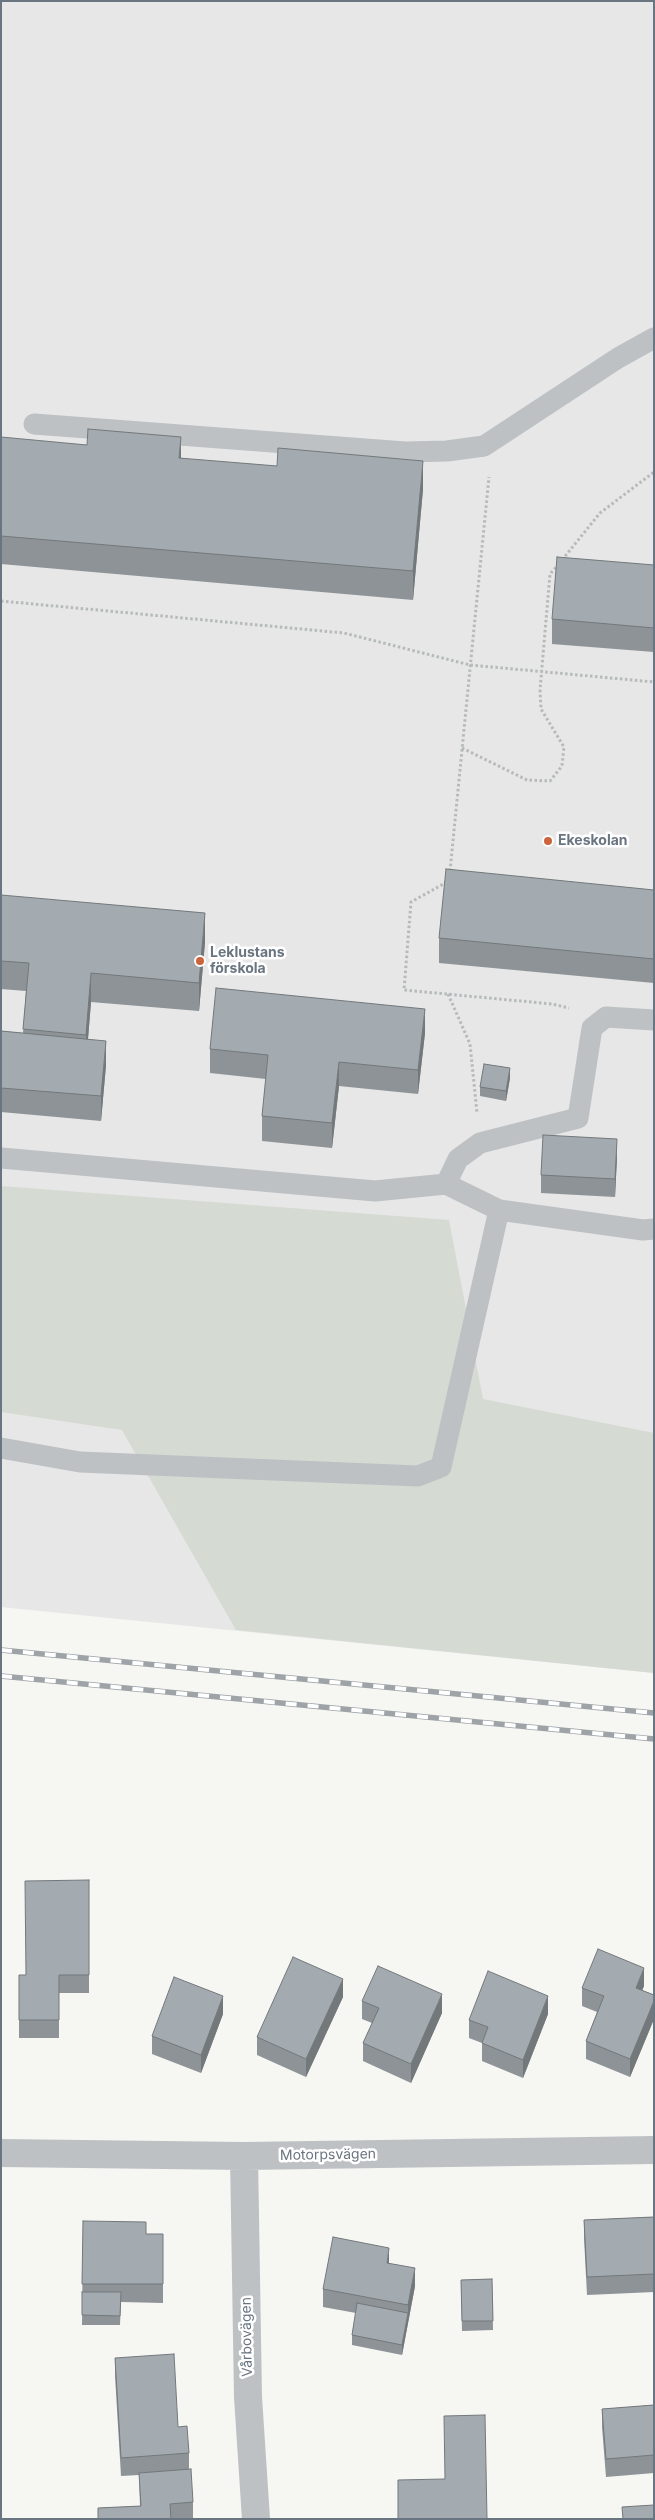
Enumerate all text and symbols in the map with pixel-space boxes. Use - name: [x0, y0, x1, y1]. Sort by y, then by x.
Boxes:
- place label: Ekeskolan: [558, 833, 628, 849]
- marker: Ekeskolan: [542, 835, 554, 847]
- place label: Leklustans förskola: [210, 945, 285, 978]
- marker: Leklustans förskola: [194, 955, 206, 967]
- street label: Motorpsvägen: [280, 2146, 376, 2164]
- street label: Vårbovägen: [238, 2297, 256, 2377]

